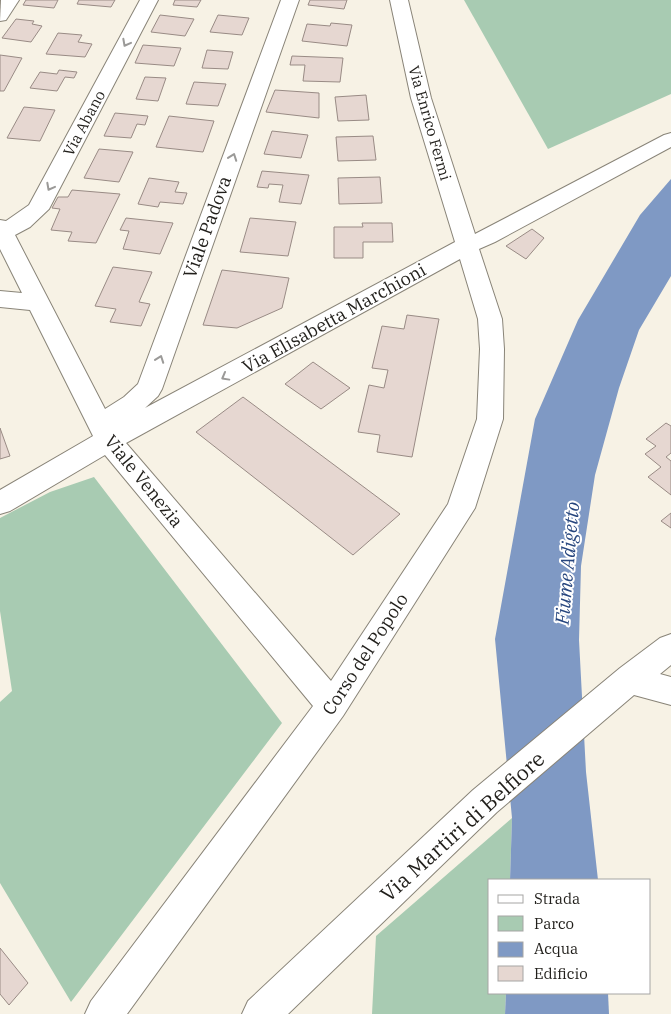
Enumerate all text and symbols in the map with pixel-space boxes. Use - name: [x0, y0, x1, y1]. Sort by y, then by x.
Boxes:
- one-way arrow: [122, 38, 132, 47]
- street label: Via Enrico Fermi: [405, 63, 456, 183]
- street label: Via Abano: [59, 87, 109, 159]
- one-way arrow: [227, 153, 237, 161]
- street label: Viale Padova: [178, 173, 236, 281]
- one-way arrow: [46, 181, 56, 190]
- street label: Via Elisabetta Marchioni: [238, 258, 430, 378]
- one-way arrow: [154, 355, 164, 364]
- one-way arrow: [221, 371, 230, 381]
- street label: Viale Venezia: [100, 430, 188, 532]
- water label: Fiume Adigetto: [550, 501, 584, 626]
- street label: Corso del Popolo: [317, 589, 413, 719]
- street label: Via Martiri di Belfiore: [374, 745, 550, 907]
- legend: [488, 879, 651, 994]
- text: Strada: [534, 889, 580, 908]
- text: Parco: [534, 914, 574, 933]
- text: Acqua: [534, 939, 578, 958]
- text: Edificio: [534, 964, 588, 983]

